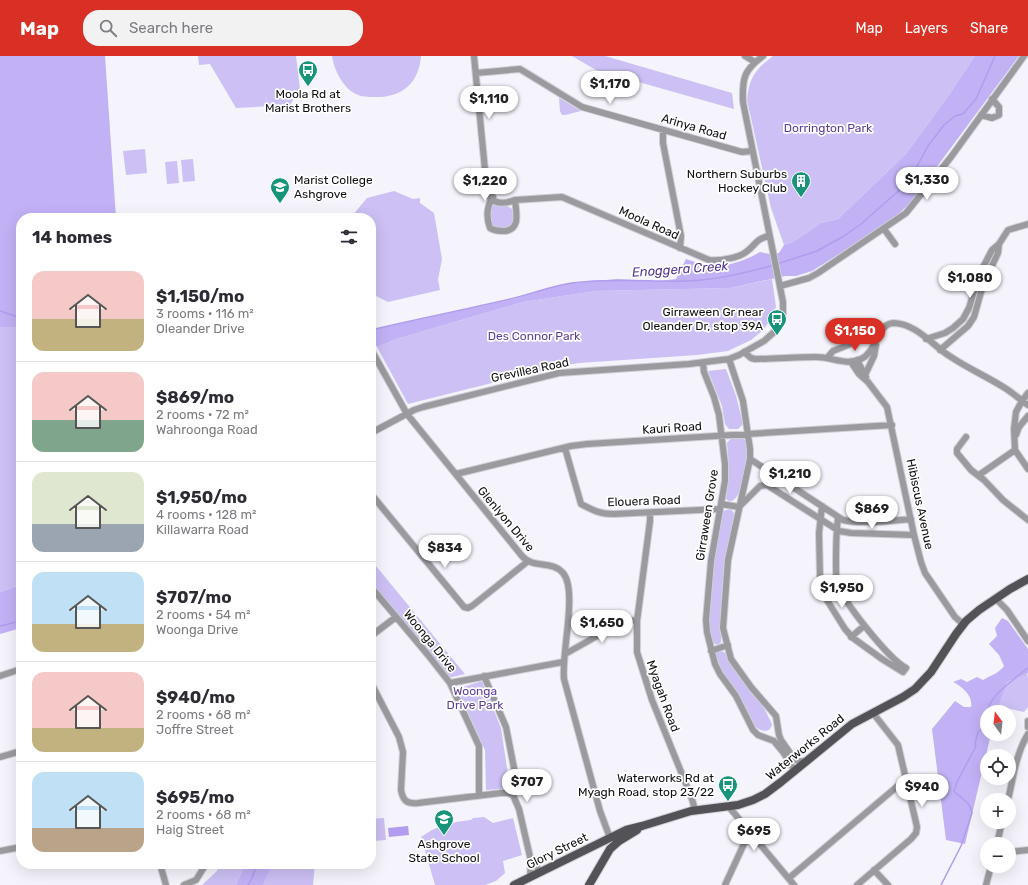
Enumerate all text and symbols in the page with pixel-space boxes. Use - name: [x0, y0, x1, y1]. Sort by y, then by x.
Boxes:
- search box: [83, 10, 363, 46]
- text: Map: [20, 17, 59, 40]
- icon: search: [97, 17, 119, 39]
- text: Search here: [129, 19, 213, 37]
- text: Map: [856, 20, 883, 37]
- text: Layers: [905, 20, 948, 37]
- text: Share: [970, 20, 1008, 37]
- bus stop icon: Moola Rd at Marist Brothers: [297, 59, 319, 87]
- pin: $1,170: [577, 71, 643, 105]
- text: $1,170: [590, 76, 630, 91]
- pin: $1,110: [456, 86, 522, 120]
- place label: Moola Rd at Marist Brothers: [265, 87, 351, 115]
- text: $1,110: [469, 91, 509, 106]
- street label: Arinya Road: [660, 111, 728, 143]
- park label: Dorrington Park: [784, 121, 873, 135]
- place label: Northern Suburbs Hockey Club: [687, 167, 787, 195]
- pin: $1,330: [894, 167, 960, 201]
- pin: $1,220: [452, 168, 518, 202]
- building icon: Northern Suburbs Hockey Club: [790, 170, 812, 198]
- text: $1,330: [905, 172, 949, 187]
- place label: Marist College Ashgrove: [294, 173, 373, 201]
- text: $1,220: [463, 173, 507, 188]
- school or university icon: Marist College Ashgrove: [269, 176, 291, 204]
- street label: Moola Road: [617, 204, 681, 242]
- icon: filters: [338, 226, 360, 248]
- text: 14 homes: [32, 227, 112, 247]
- water label: Enoggera Creek: [631, 258, 729, 281]
- pin: $1,080: [937, 265, 1003, 299]
- text: $1,080: [947, 270, 993, 285]
- text: $1,150/mo: [156, 286, 244, 306]
- icon: home: [64, 287, 112, 335]
- place label: Girraween Gr near Oleander Dr, stop 39A: [642, 305, 763, 333]
- text: 3 rooms · 116 m²: [156, 306, 254, 321]
- bus stop icon: Girraween Gr near Oleander Dr, stop 39A: [766, 308, 788, 336]
- pin: $1,150: [822, 318, 888, 352]
- text: Oleander Drive: [156, 321, 244, 336]
- text: $1,150: [834, 323, 876, 338]
- park label: Des Connor Park: [488, 329, 581, 343]
- street label: Grevillea Road: [490, 355, 570, 385]
- text: $869/mo: [156, 387, 234, 407]
- icon: home: [64, 388, 112, 436]
- text: 2 rooms · 72 m²: [156, 407, 249, 422]
- street label: Kauri Road: [642, 419, 702, 437]
- text: Wahroonga Road: [156, 422, 258, 437]
- street label: Hibiscus Avenue: [904, 457, 936, 551]
- pin: $1,210: [757, 461, 823, 495]
- text: $1,210: [769, 466, 811, 481]
- street label: Girraween Grove: [693, 468, 721, 562]
- street label: Glenlyon Drive: [475, 484, 537, 554]
- text: $1,950/mo: [156, 487, 247, 507]
- icon: home: [64, 488, 112, 536]
- street label: Elouera Road: [607, 493, 681, 509]
- pin: $869: [848, 496, 896, 530]
- text: $869: [855, 501, 889, 516]
- text: 4 rooms · 128 m²: [156, 507, 256, 522]
- text: Killawarra Road: [156, 522, 249, 537]
- pin: $834: [421, 535, 469, 569]
- text: $834: [428, 540, 462, 555]
- pin: $1,950: [809, 575, 875, 609]
- text: $1,950: [820, 580, 864, 595]
- text: $707/mo: [156, 587, 232, 607]
- icon: home: [64, 588, 112, 636]
- text: 2 rooms · 54 m²: [156, 607, 250, 622]
- street label: Woonga Drive: [401, 607, 460, 675]
- pin: $1,650: [569, 610, 635, 644]
- text: $1,650: [580, 615, 624, 630]
- text: Woonga Drive: [156, 622, 238, 637]
- street label: Myagah Road: [644, 658, 682, 734]
- park label: Woonga Drive Park: [447, 684, 504, 712]
- text: $940/mo: [156, 687, 235, 707]
- icon: home: [64, 688, 112, 736]
- north arrow: [980, 705, 1016, 741]
- map controls: [980, 705, 1016, 873]
- text: 2 rooms · 68 m²: [156, 707, 251, 722]
- street label: Waterworks Road: [763, 711, 847, 783]
- text: Joffre Street: [156, 722, 233, 737]
- button: locate: [980, 749, 1016, 785]
- pin: $707: [503, 769, 551, 803]
- place label: Waterworks Rd at Myagh Road, stop 23/22: [578, 771, 714, 799]
- text: $707: [511, 774, 543, 789]
- bus stop icon: Waterworks Rd at Myagh Road, stop 23/22: [717, 774, 739, 802]
- pin: $940: [898, 774, 946, 808]
- text: $940: [905, 779, 939, 794]
- text: $695/mo: [156, 787, 234, 807]
- icon: home: [64, 788, 112, 836]
- button: +: [980, 793, 1016, 829]
- text: 2 rooms · 68 m²: [156, 807, 251, 822]
- school or university icon: Ashgrove State School: [433, 808, 455, 836]
- pin: $695: [730, 818, 778, 852]
- text: Haig Street: [156, 822, 224, 837]
- text: $695: [737, 823, 771, 838]
- street label: Glory Street: [524, 830, 590, 872]
- place label: Ashgrove State School: [408, 837, 480, 865]
- button: −: [980, 837, 1016, 873]

